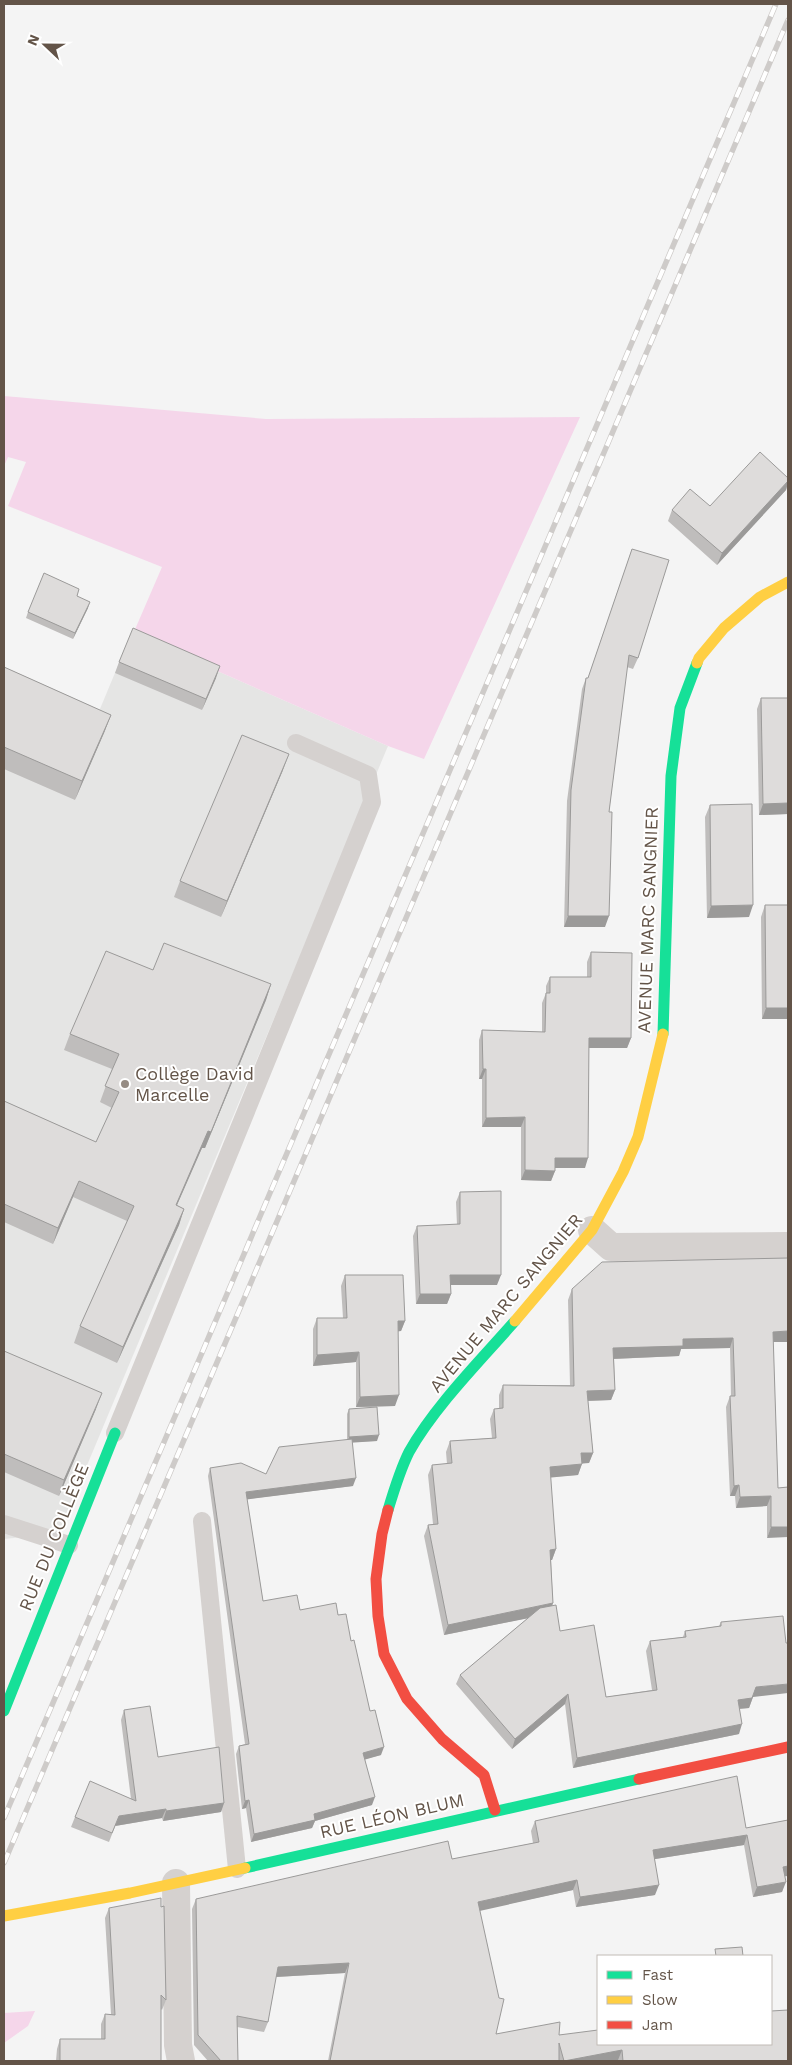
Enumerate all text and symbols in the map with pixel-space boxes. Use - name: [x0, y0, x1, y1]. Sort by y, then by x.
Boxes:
- north arrow: [20, 20, 70, 70]
- text: N: [24, 32, 42, 48]
- street label: AVENUE MARC SANGNIER: [633, 806, 662, 1034]
- place label: Collège David Marcelle: [135, 1063, 254, 1105]
- marker: Collège David Marcelle: [119, 1078, 131, 1090]
- street label: AVENUE MARC SANGNIER: [425, 1209, 587, 1396]
- street label: RUE DU COLLÈGE: [14, 1460, 93, 1614]
- street label: RUE LÉON BLUM: [318, 1789, 466, 1842]
- legend: [597, 1955, 772, 2045]
- text: Fast: [642, 1966, 674, 1984]
- text: Slow: [642, 1991, 678, 2009]
- text: Jam: [642, 2016, 673, 2034]

